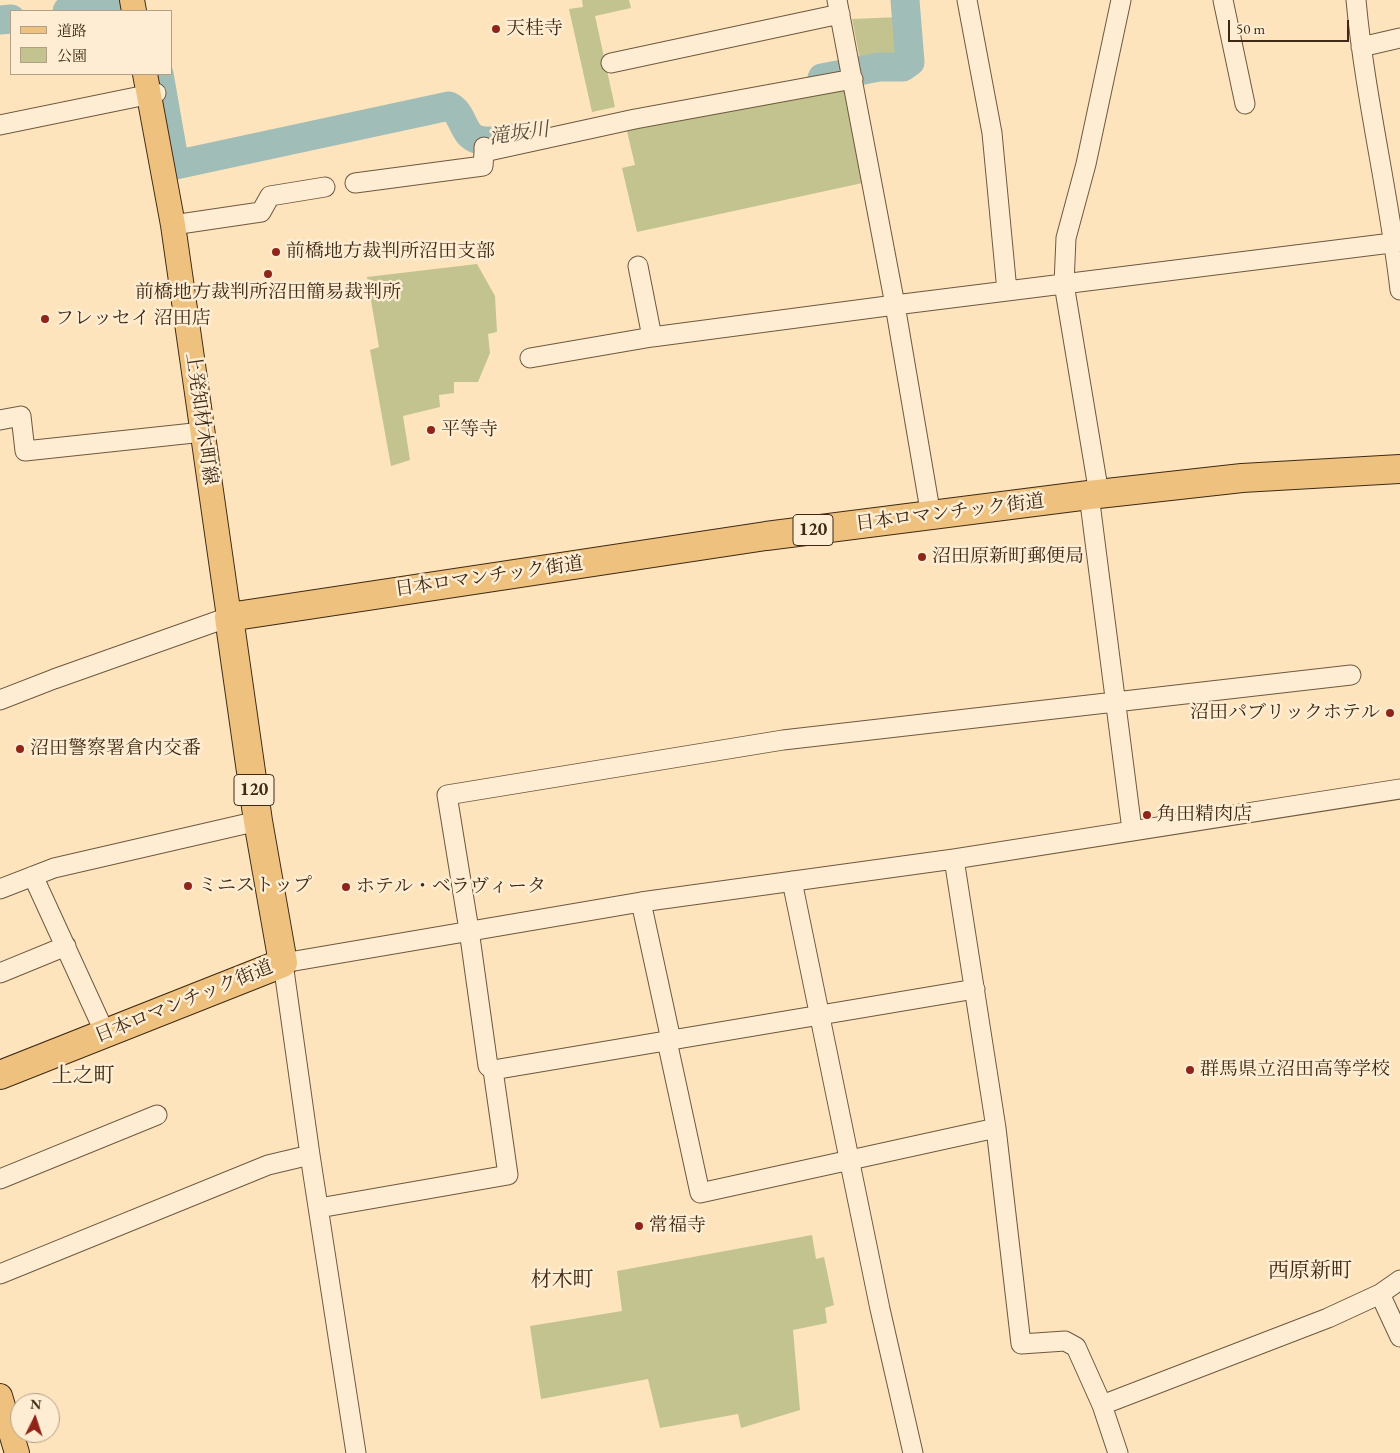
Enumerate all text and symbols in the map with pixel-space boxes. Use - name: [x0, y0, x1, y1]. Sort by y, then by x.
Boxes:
- legend: [10, 10, 172, 75]
- scale bar: [1230, 10, 1351, 42]
- place label: 天桂寺: [506, 18, 563, 40]
- text: 50 m: [1236, 19, 1265, 38]
- text: 道路: [57, 21, 87, 40]
- marker: 天桂寺: [490, 23, 502, 35]
- text: 公園: [57, 46, 87, 65]
- water label: 滝坂川: [488, 118, 550, 150]
- place label: 前橋地方裁判所沼田支部: [286, 241, 495, 263]
- marker: 前橋地方裁判所沼田支部: [270, 246, 282, 258]
- marker: 前橋地方裁判所沼田簡易裁判所: [262, 268, 274, 280]
- place label: 前橋地方裁判所沼田簡易裁判所: [135, 282, 401, 304]
- place label: フレッセイ 沼田店: [55, 308, 211, 330]
- marker: フレッセイ 沼田店: [39, 313, 51, 325]
- street label: 上発知材木町線: [180, 352, 222, 486]
- place label: 平等寺: [441, 419, 498, 441]
- marker: 平等寺: [425, 424, 437, 436]
- street label: 日本ロマンチック街道: [854, 490, 1046, 536]
- road number: 120: [793, 514, 833, 546]
- place label: 沼田原新町郵便局: [932, 546, 1084, 568]
- marker: 沼田原新町郵便局: [916, 551, 928, 563]
- street label: 日本ロマンチック街道: [393, 552, 585, 602]
- place label: 沼田パブリックホテル: [1190, 702, 1380, 724]
- marker: 沼田パブリックホテル: [1384, 707, 1396, 719]
- place label: 沼田警察署倉内交番: [30, 738, 201, 760]
- marker: 沼田警察署倉内交番: [14, 743, 26, 755]
- road number: 120: [234, 774, 274, 806]
- place label: 角田精肉店: [1157, 804, 1252, 826]
- marker: 角田精肉店: [1141, 809, 1153, 821]
- place label: ミニストップ: [198, 875, 312, 897]
- place label: ホテル・ベラヴィータ: [356, 876, 546, 898]
- marker: ミニストップ: [182, 880, 194, 892]
- marker: ホテル・ベラヴィータ: [340, 881, 352, 893]
- street label: 日本ロマンチック街道: [92, 956, 276, 1048]
- place label: 群馬県立沼田高等学校: [1200, 1059, 1390, 1081]
- district label: 上之町: [52, 1063, 114, 1089]
- marker: 群馬県立沼田高等学校: [1184, 1064, 1196, 1076]
- place label: 常福寺: [649, 1215, 706, 1237]
- marker: 常福寺: [633, 1220, 645, 1232]
- district label: 西原新町: [1268, 1258, 1352, 1284]
- district label: 材木町: [531, 1267, 593, 1293]
- north arrow: [10, 1393, 60, 1443]
- text: N: [30, 1395, 42, 1413]

